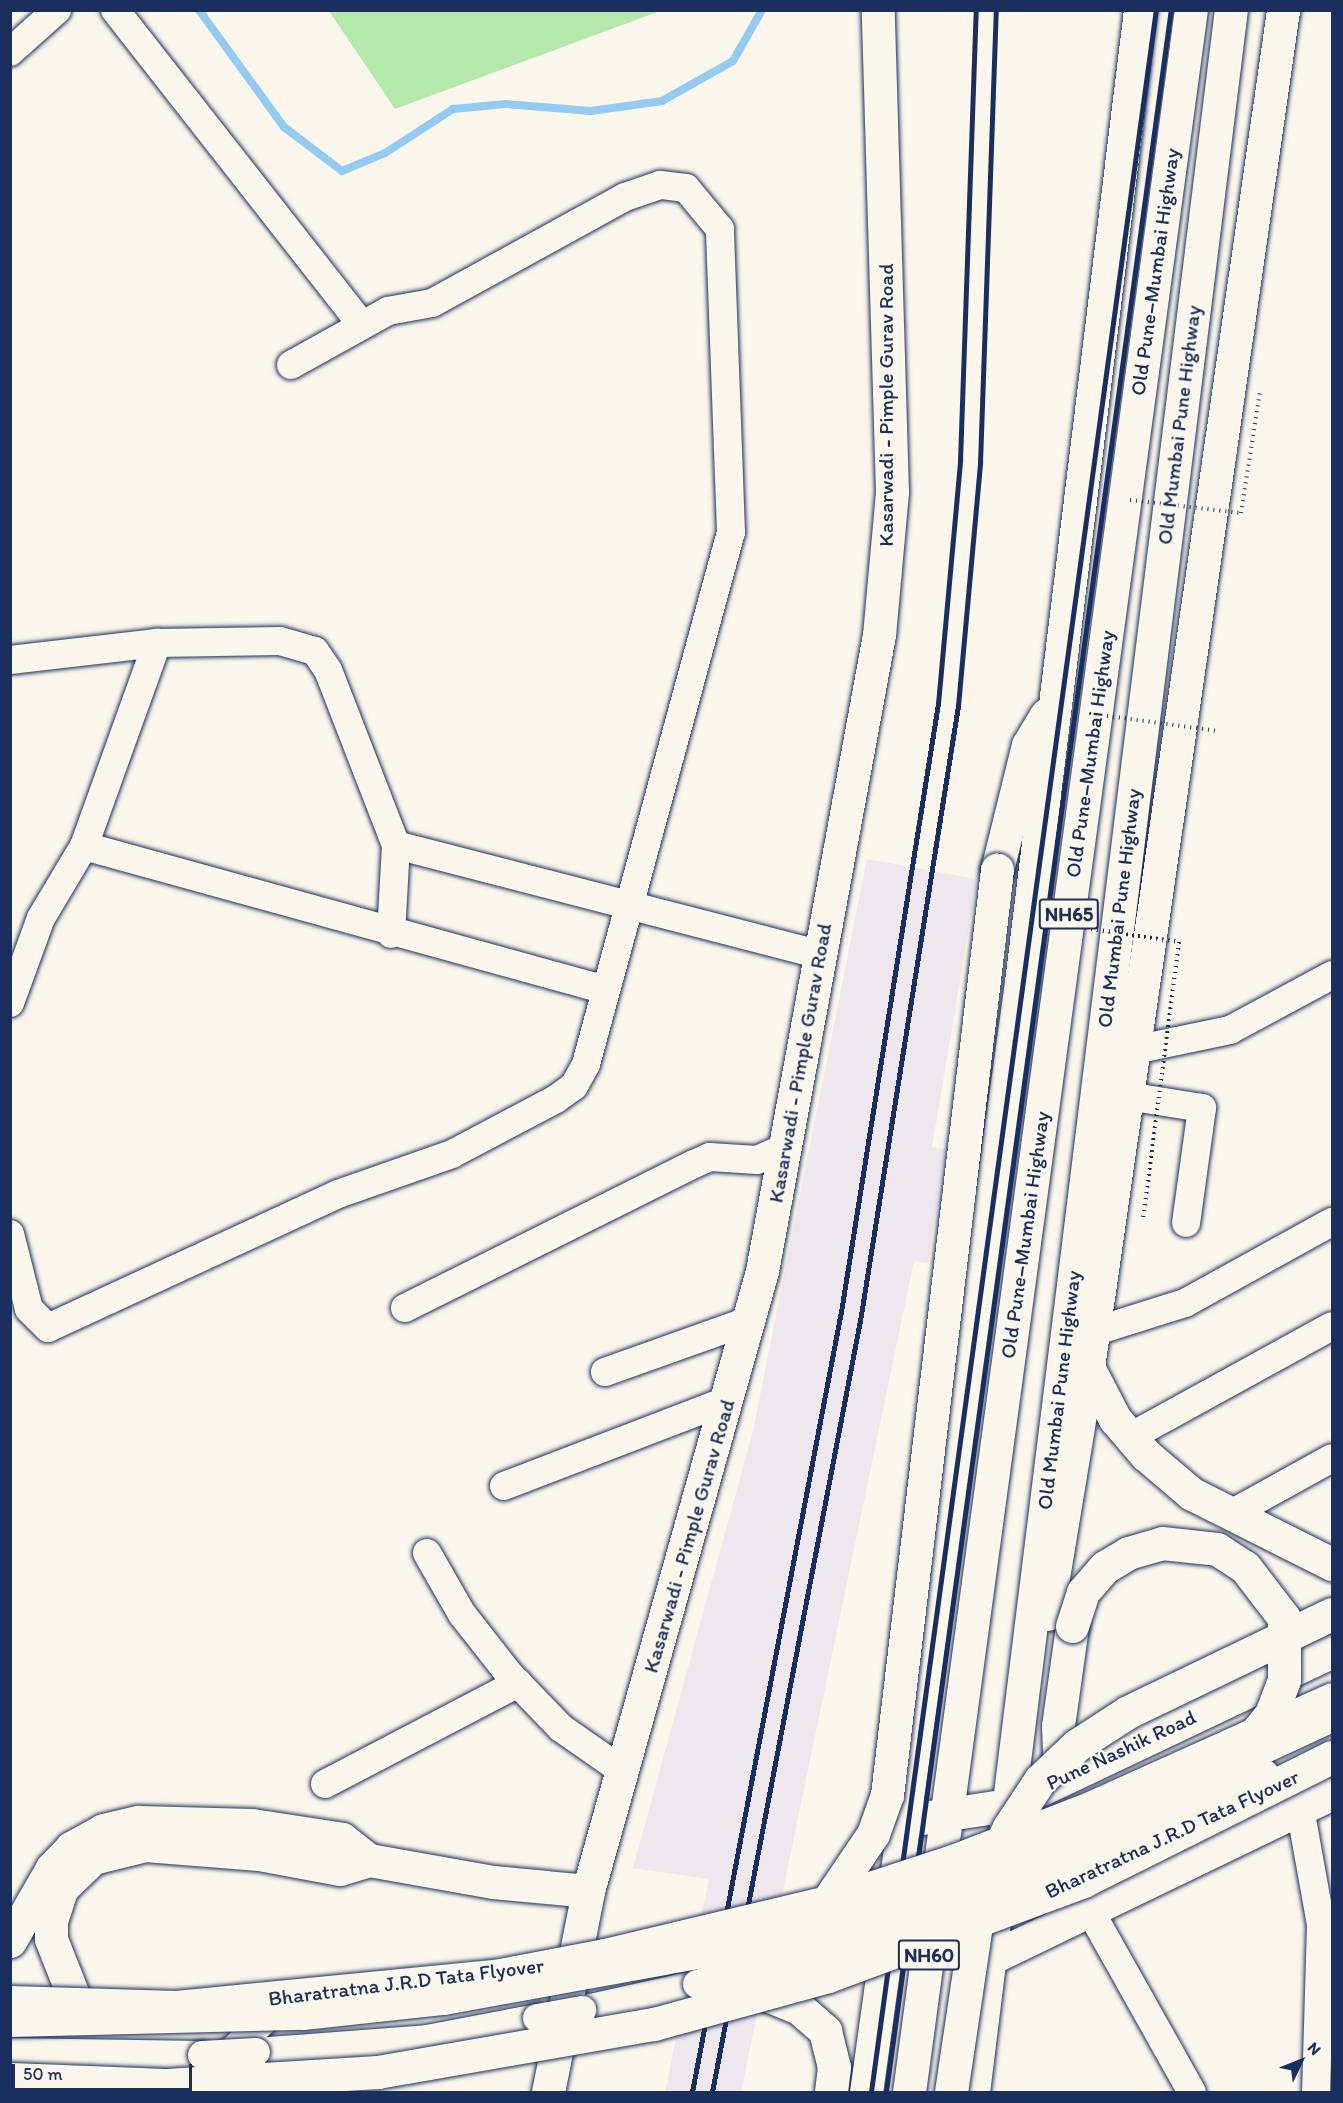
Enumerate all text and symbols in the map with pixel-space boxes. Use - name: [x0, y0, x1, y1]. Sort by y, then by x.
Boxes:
- street label: Old Pune–Mumbai Highway: [1125, 148, 1185, 396]
- street label: Kasarwadi - Pimple Gurav Road: [873, 264, 899, 546]
- street label: Old Mumbai Pune Highway: [1152, 304, 1206, 546]
- street label: Old Pune–Mumbai Highway: [1060, 630, 1120, 878]
- street label: Old Mumbai Pune Highway: [1092, 787, 1146, 1029]
- road number: NH65: [1038, 897, 1100, 931]
- street label: Kasarwadi - Pimple Gurav Road: [763, 922, 837, 1204]
- street label: Old Pune–Mumbai Highway: [995, 1111, 1055, 1359]
- street label: Old Mumbai Pune Highway: [1032, 1269, 1086, 1511]
- street label: Kasarwadi - Pimple Gurav Road: [638, 1397, 740, 1675]
- street label: Pune Nashik Road: [1042, 1704, 1200, 1796]
- street label: Bharatratna J.R.D Tata Flyover: [1041, 1764, 1303, 1904]
- road number: NH60: [898, 1938, 960, 1972]
- street label: Bharatratna J.R.D Tata Flyover: [267, 1953, 545, 2011]
- north arrow: [1271, 2031, 1331, 2091]
- text: N: [1304, 2038, 1325, 2059]
- scale bar: [15, 2052, 195, 2090]
- text: 50 m: [23, 2063, 63, 2085]

